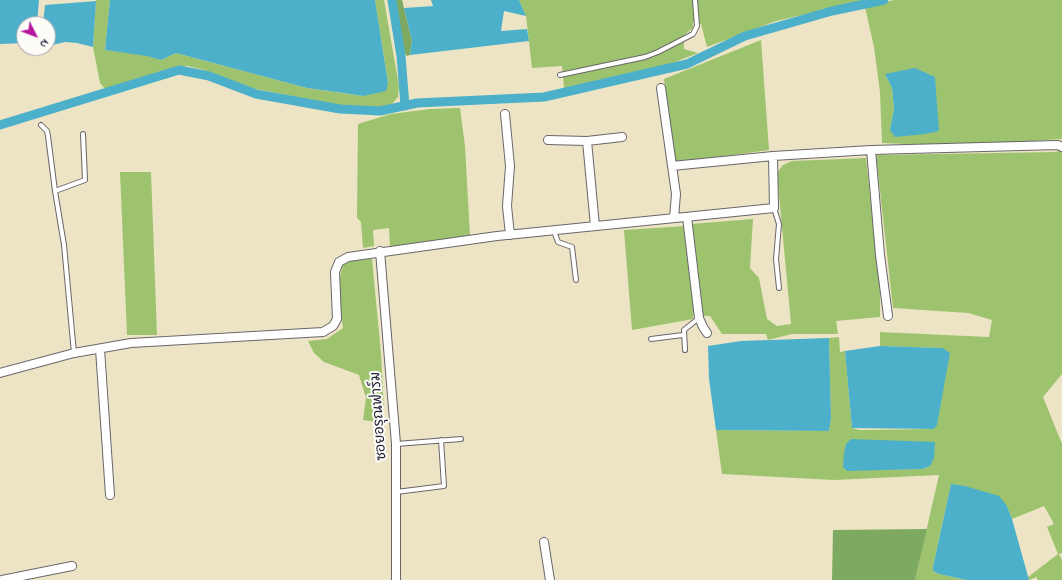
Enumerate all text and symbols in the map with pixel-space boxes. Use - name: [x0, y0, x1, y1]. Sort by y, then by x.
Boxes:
- north arrow: [16, 16, 56, 56]
- text: N: [36, 35, 53, 51]
- street label: ซอยอรุณฟาร์ม: [369, 371, 391, 461]

